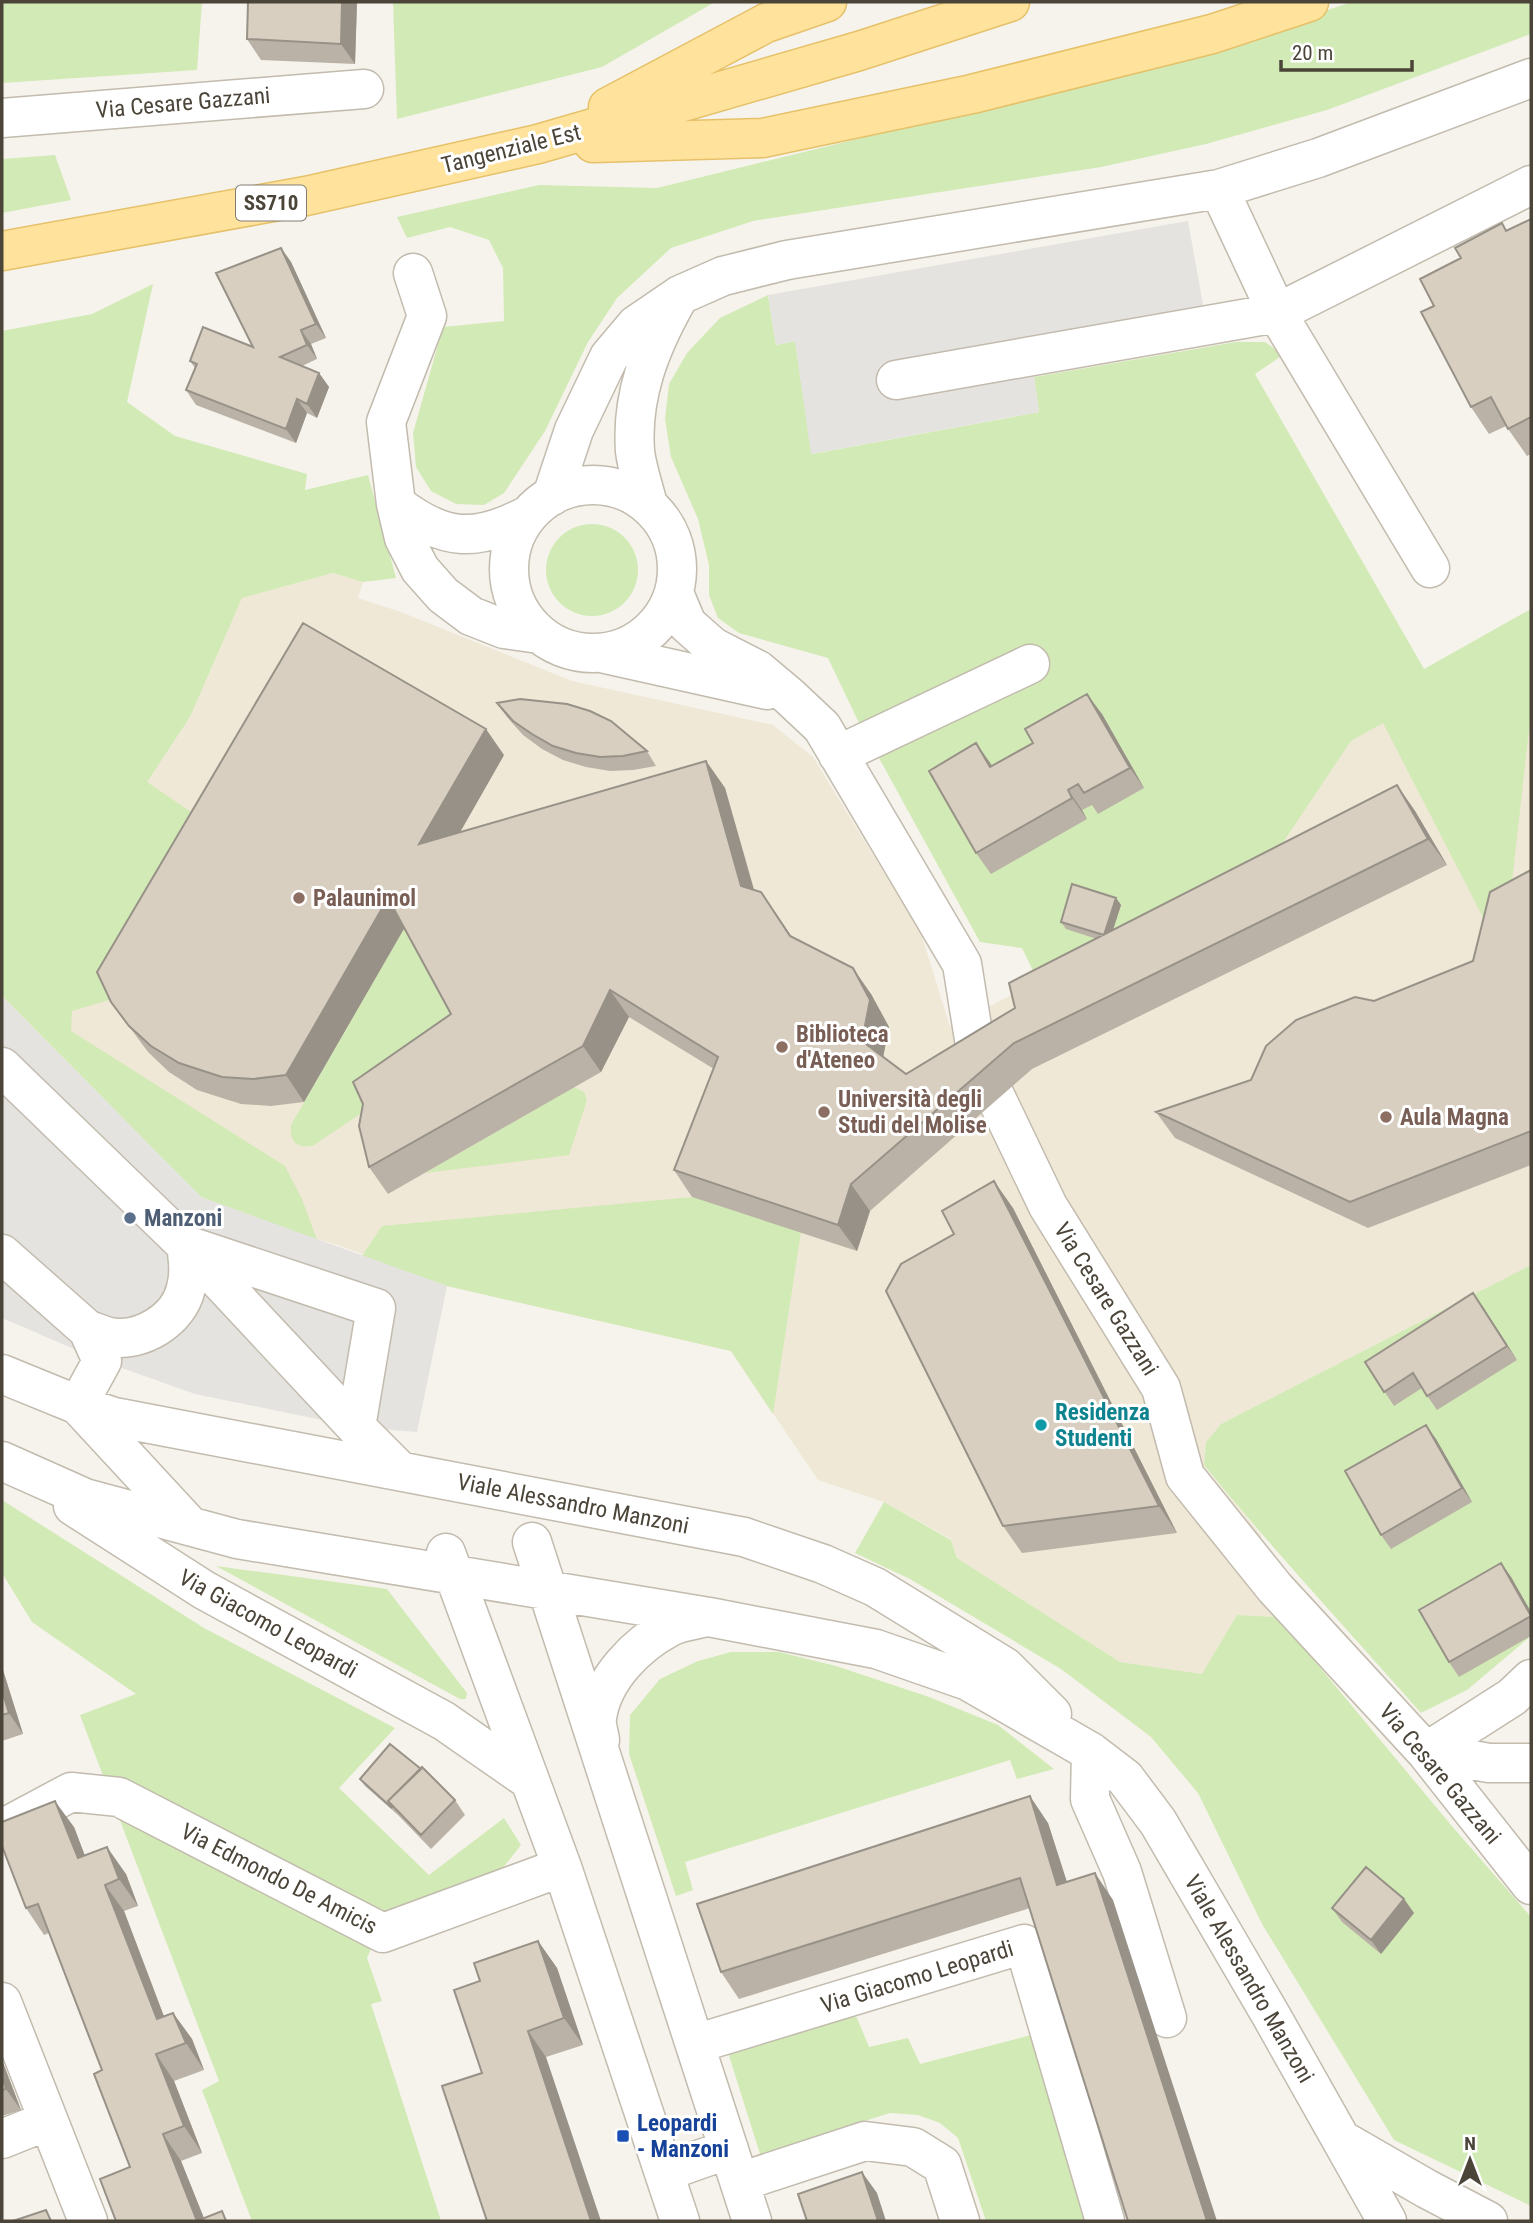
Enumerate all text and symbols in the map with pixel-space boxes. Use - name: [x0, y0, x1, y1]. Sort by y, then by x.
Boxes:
- scale bar: [1281, 28, 1412, 72]
- text: 20 m: [1292, 41, 1333, 65]
- street label: Via Cesare Gazzani: [95, 82, 271, 124]
- street label: Tangenziale Est: [439, 119, 583, 179]
- road number: SS710: [236, 186, 306, 220]
- place label: Palaunimol: [313, 885, 416, 912]
- marker: Palaunimol: [291, 890, 307, 906]
- place label: Biblioteca d'Ateneo: [796, 1021, 889, 1074]
- marker: Biblioteca d'Ateneo: [774, 1039, 790, 1055]
- place label: Università degli Studi del Molise: [838, 1086, 987, 1139]
- marker: Università degli Studi del Molise: [816, 1104, 832, 1120]
- place label: Aula Magna: [1400, 1104, 1509, 1131]
- marker: Aula Magna: [1378, 1109, 1394, 1125]
- place label: Manzoni: [144, 1205, 222, 1232]
- marker: Manzoni: [122, 1210, 138, 1226]
- street label: Via Cesare Gazzani: [1048, 1218, 1164, 1380]
- place label: Residenza Studenti: [1055, 1399, 1150, 1452]
- marker: Residenza Studenti: [1033, 1417, 1049, 1433]
- street label: Viale Alessandro Manzoni: [455, 1468, 691, 1540]
- street label: Via Giacomo Leopardi: [174, 1564, 362, 1684]
- street label: Via Cesare Gazzani: [1373, 1698, 1507, 1850]
- street label: Via Edmondo De Amicis: [176, 1818, 382, 1940]
- street label: Viale Alessandro Manzoni: [1178, 1870, 1320, 2088]
- street label: Via Giacomo Leopardi: [818, 1935, 1016, 2019]
- place label: Leopardi - Manzoni: [637, 2110, 729, 2163]
- north arrow: [1435, 2125, 1505, 2195]
- marker: Leopardi - Manzoni: [615, 2128, 631, 2144]
- text: N: [1464, 2132, 1476, 2155]

